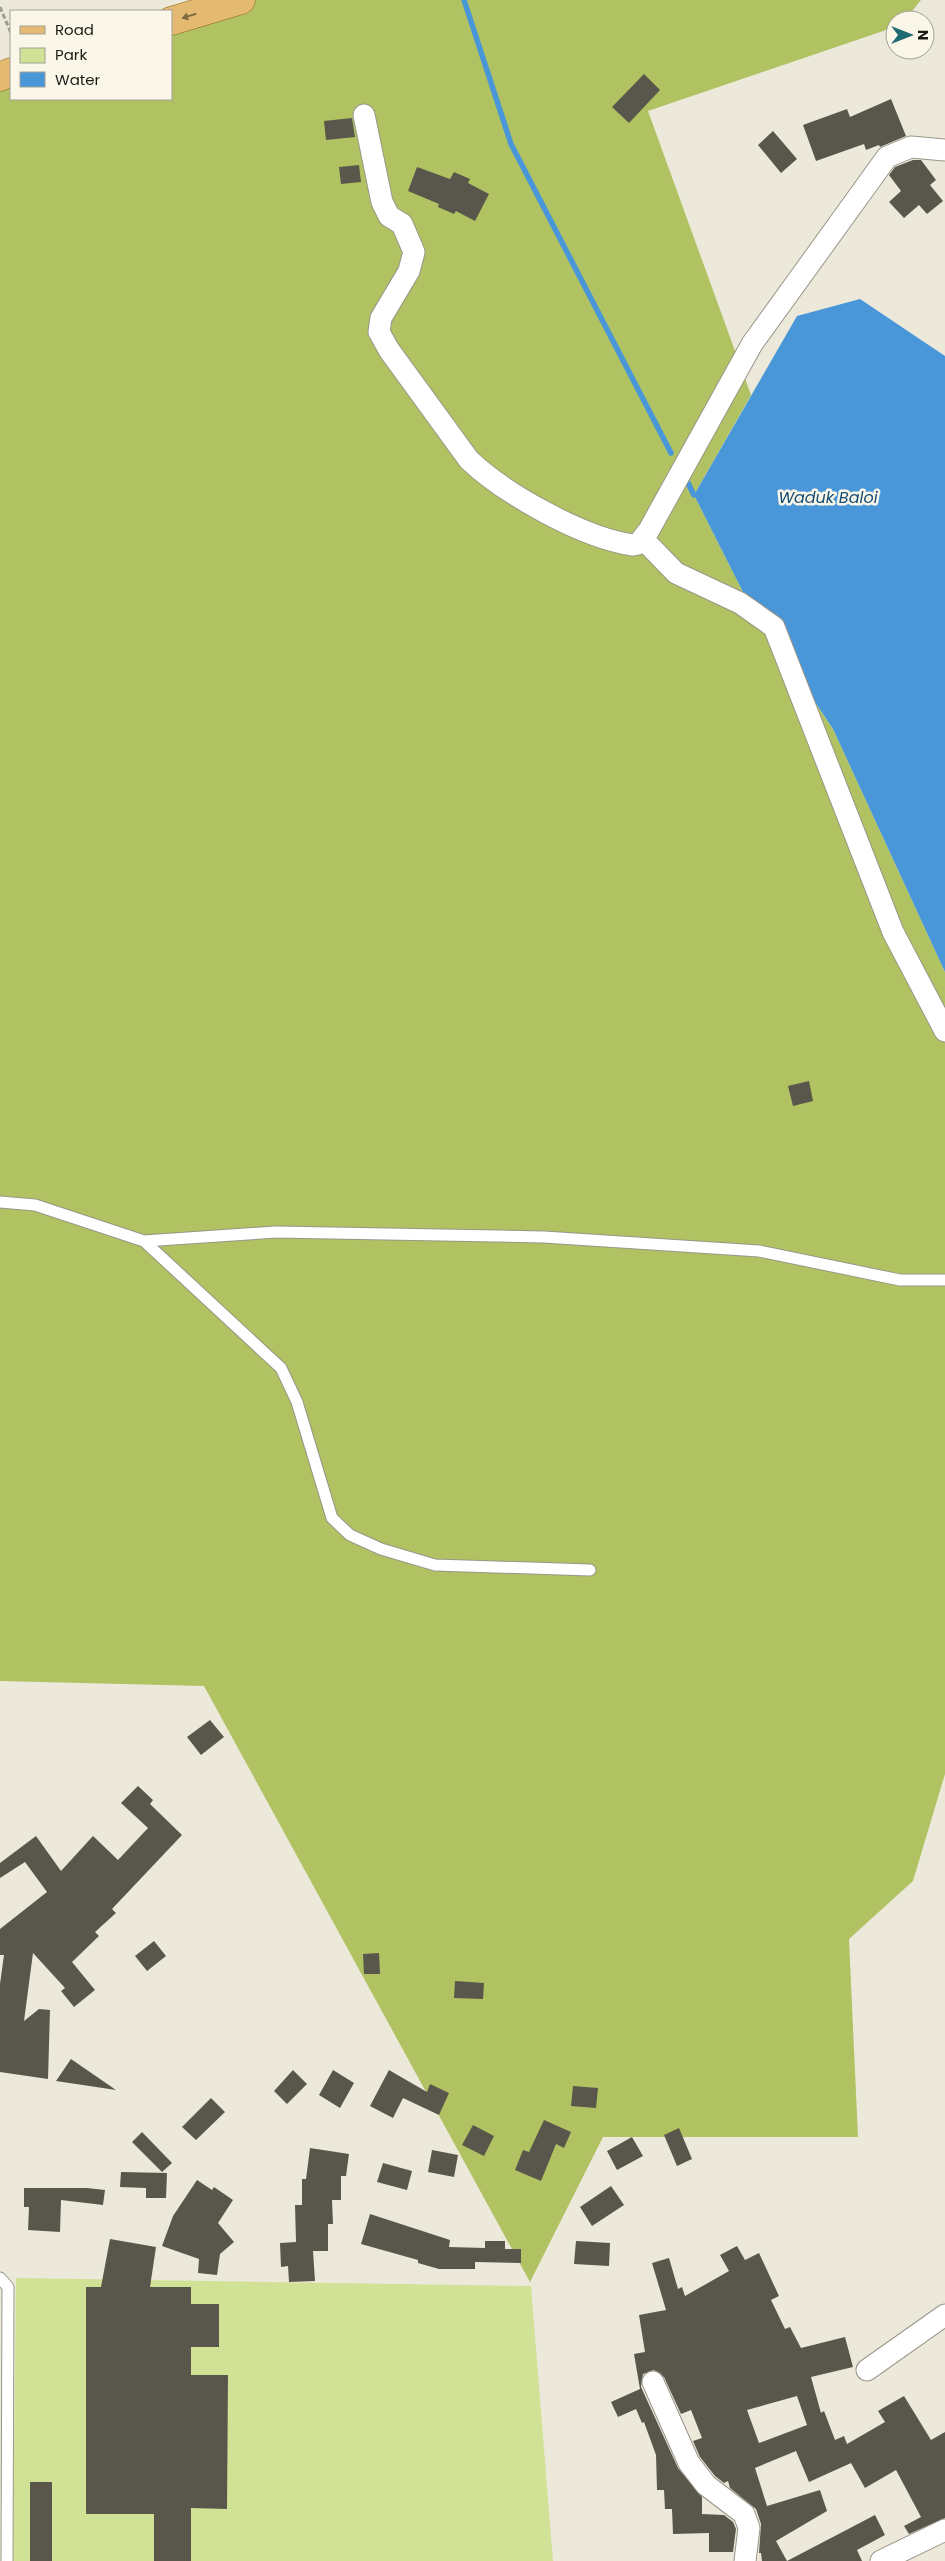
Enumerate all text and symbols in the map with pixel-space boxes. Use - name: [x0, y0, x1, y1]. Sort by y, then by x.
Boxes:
- legend: [10, 10, 172, 100]
- north arrow: [885, 10, 935, 60]
- one-way arrow: [182, 13, 197, 20]
- text: Road: [55, 19, 94, 40]
- text: N: [913, 30, 933, 40]
- text: Park: [55, 44, 87, 65]
- text: Water: [55, 69, 101, 90]
- water label: Waduk Baloi: [778, 486, 879, 509]

